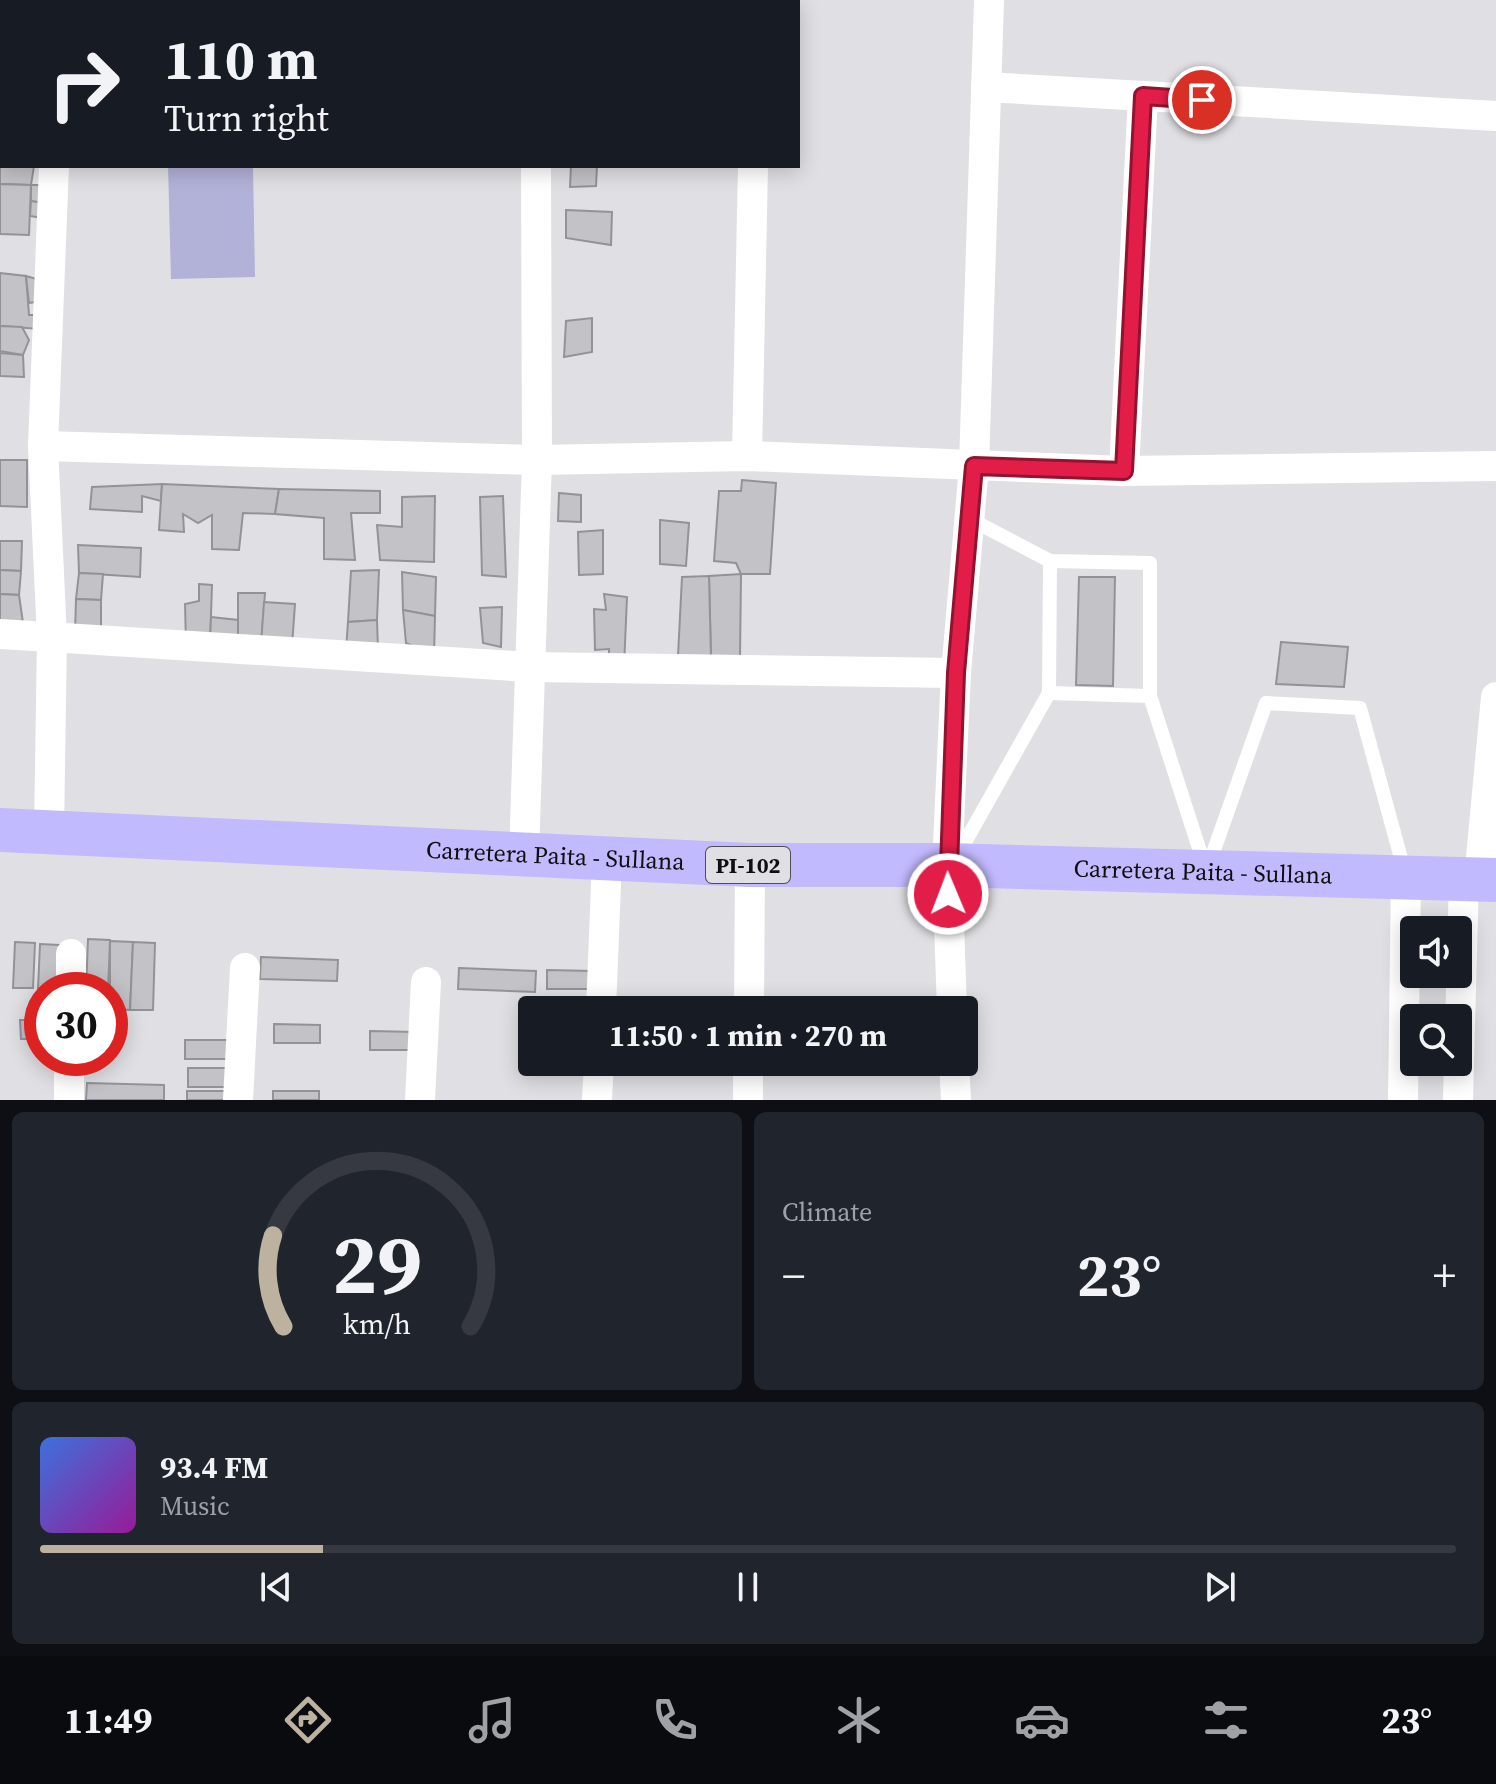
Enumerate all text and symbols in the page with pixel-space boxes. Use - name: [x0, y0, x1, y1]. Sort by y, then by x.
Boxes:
- text: 110 m: [164, 21, 318, 98]
- icon: right: [32, 32, 136, 136]
- pin: [1168, 66, 1236, 134]
- icon: arrive: [1180, 78, 1224, 122]
- text: Turn right: [164, 94, 329, 143]
- street label: Carretera Paita - Sullana: [425, 833, 686, 878]
- road number: PI-102: [706, 847, 790, 883]
- street label: Carretera Paita - Sullana: [1073, 851, 1334, 892]
- position arrow: [906, 852, 990, 936]
- map controls: [1400, 916, 1472, 1076]
- button: sound: [1400, 916, 1472, 988]
- speed limit sign: 30: [24, 972, 128, 1076]
- button: search: [1400, 1004, 1472, 1076]
- text: 11:50 · 1 min · 270 m: [609, 1015, 887, 1056]
- text: Climate: [782, 1194, 872, 1230]
- text: 29: [332, 1207, 422, 1321]
- text: 23°: [1077, 1234, 1161, 1316]
- text: −: [782, 1245, 805, 1306]
- text: +: [1433, 1245, 1456, 1306]
- text: km/h: [343, 1304, 411, 1344]
- text: 93.4 FM: [160, 1447, 268, 1488]
- text: Music: [160, 1488, 230, 1524]
- icon: previous: [254, 1565, 298, 1609]
- icon: pause: [726, 1565, 770, 1609]
- icon: next: [1198, 1565, 1242, 1609]
- icon: directions: [280, 1692, 336, 1748]
- icon: music: [464, 1692, 520, 1748]
- icon: phone: [647, 1692, 703, 1748]
- icon: climate: [831, 1692, 887, 1748]
- icon: car: [1014, 1692, 1070, 1748]
- icon: filters: [1198, 1692, 1254, 1748]
- text: 11:49: [64, 1696, 153, 1745]
- text: 23°: [1381, 1696, 1432, 1745]

